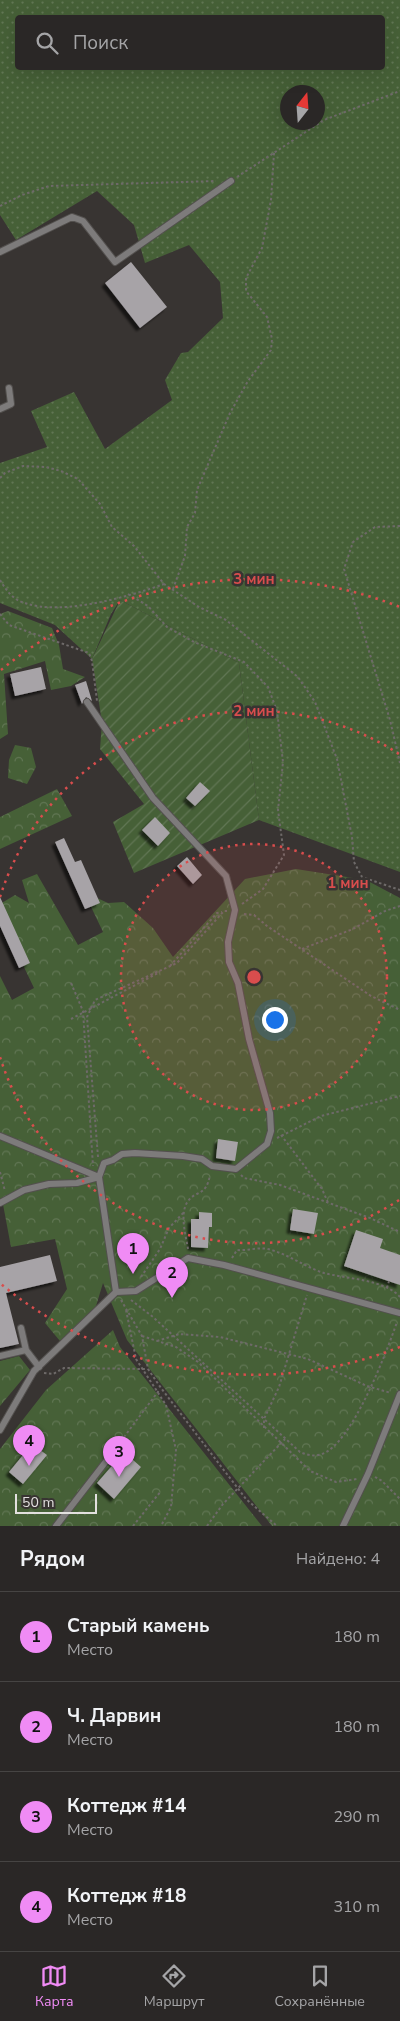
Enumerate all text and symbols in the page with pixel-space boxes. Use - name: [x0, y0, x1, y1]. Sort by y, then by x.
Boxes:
- search box: [15, 15, 385, 70]
- icon: search: [33, 29, 61, 57]
- text: Поиск: [73, 30, 128, 56]
- north arrow: [280, 85, 325, 130]
- text: 3 мин: [233, 569, 275, 589]
- text: 2 мин: [233, 701, 275, 721]
- text: 1 мин: [327, 873, 369, 893]
- centre of rings: [245, 968, 263, 986]
- your location: [262, 1007, 288, 1033]
- pin: 1: [117, 1233, 149, 1274]
- pin: 2: [156, 1257, 188, 1298]
- pin: 4: [13, 1425, 45, 1466]
- pin: 3: [103, 1436, 135, 1477]
- scale bar: [15, 1491, 98, 1514]
- text: 50 m: [22, 1493, 54, 1512]
- text: Рядом: [20, 1545, 85, 1573]
- text: Найдено: 4: [296, 1548, 380, 1570]
- text: Старый камень: [67, 1613, 209, 1639]
- text: 1: [31, 1626, 41, 1648]
- text: 180 m: [333, 1626, 380, 1648]
- text: Место: [67, 1639, 113, 1661]
- text: Ч. Дарвин: [67, 1703, 161, 1729]
- text: 2: [31, 1716, 41, 1738]
- text: 180 m: [333, 1716, 380, 1738]
- text: Место: [67, 1729, 113, 1751]
- text: Коттедж #14: [67, 1793, 186, 1819]
- text: 3: [31, 1806, 41, 1828]
- text: 290 m: [333, 1806, 380, 1828]
- text: Место: [67, 1819, 113, 1841]
- text: Коттедж #18: [67, 1883, 186, 1909]
- text: 4: [31, 1896, 41, 1918]
- text: 310 m: [333, 1896, 380, 1918]
- text: Место: [67, 1909, 113, 1931]
- tab: Карта: [35, 1962, 74, 2011]
- tab: Маршрут: [144, 1962, 204, 2011]
- tab: Сохранённые: [274, 1962, 365, 2011]

